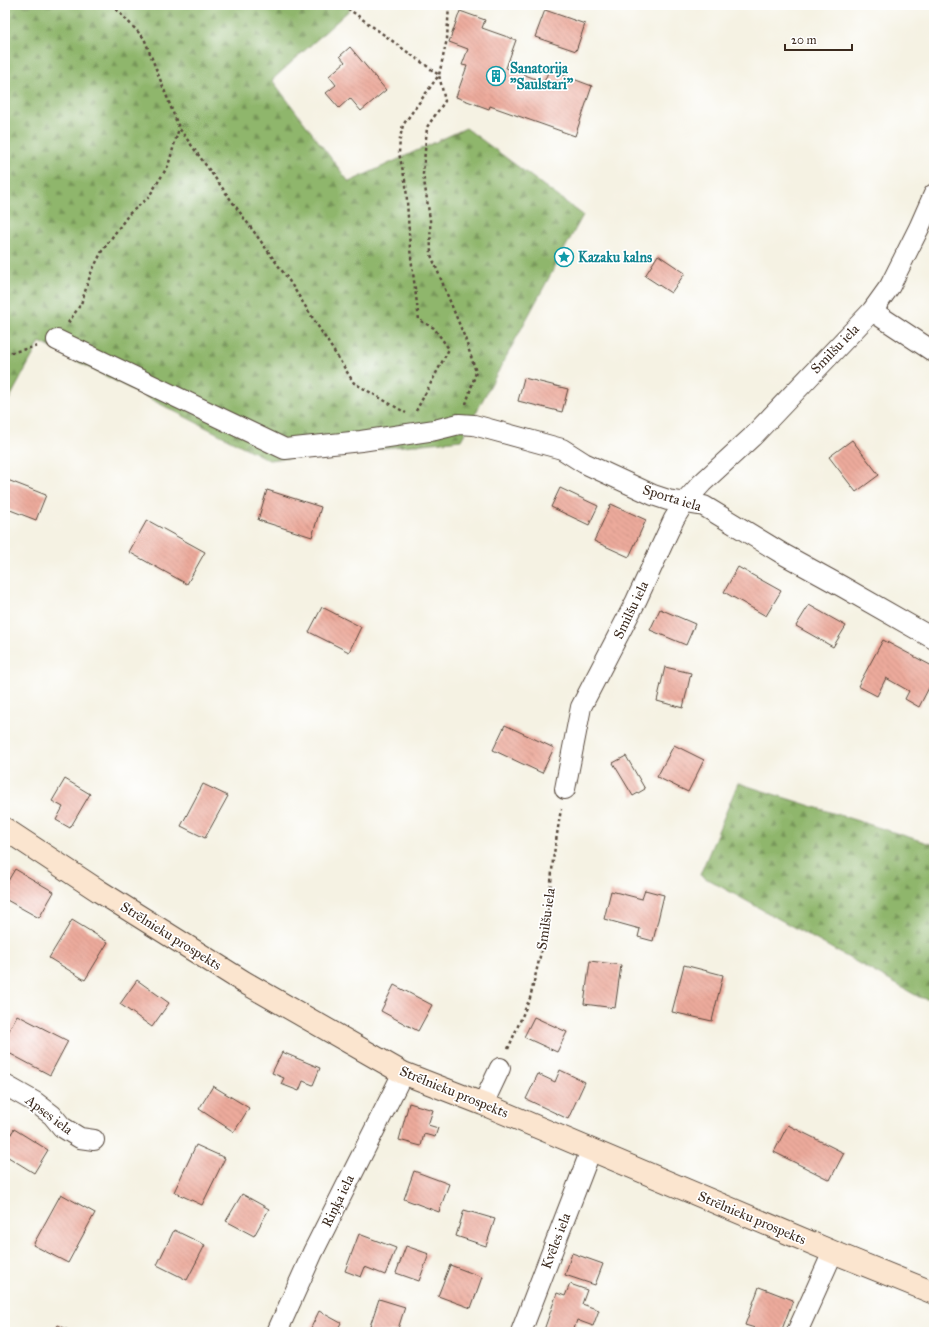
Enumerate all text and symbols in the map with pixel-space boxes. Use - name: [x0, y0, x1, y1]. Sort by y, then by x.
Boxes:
- scale bar: [785, 26, 852, 52]
- text: 20 m: [791, 33, 817, 47]
- place label: Sanatorija "Saulstari": [510, 60, 574, 93]
- building icon: Sanatorija "Saulstari": [485, 65, 507, 87]
- place icon: Kazaku kalns: [553, 246, 575, 268]
- place label: Kazaku kalns: [578, 249, 652, 266]
- street label: Smilšu iela: [807, 321, 863, 377]
- street label: Sporta iela: [641, 481, 704, 515]
- street label: Smilšu iela: [610, 578, 652, 642]
- street label: Smilšu iela: [533, 887, 559, 951]
- street label: Strēlnieku prospekts: [117, 898, 225, 974]
- street label: Strēlnieku prospekts: [397, 1062, 511, 1122]
- street label: Apses iela: [21, 1091, 76, 1138]
- street label: Riņķa iela: [318, 1172, 358, 1230]
- street label: Strēlnieku prospekts: [695, 1188, 809, 1248]
- street label: Kvēles iela: [538, 1210, 575, 1272]

